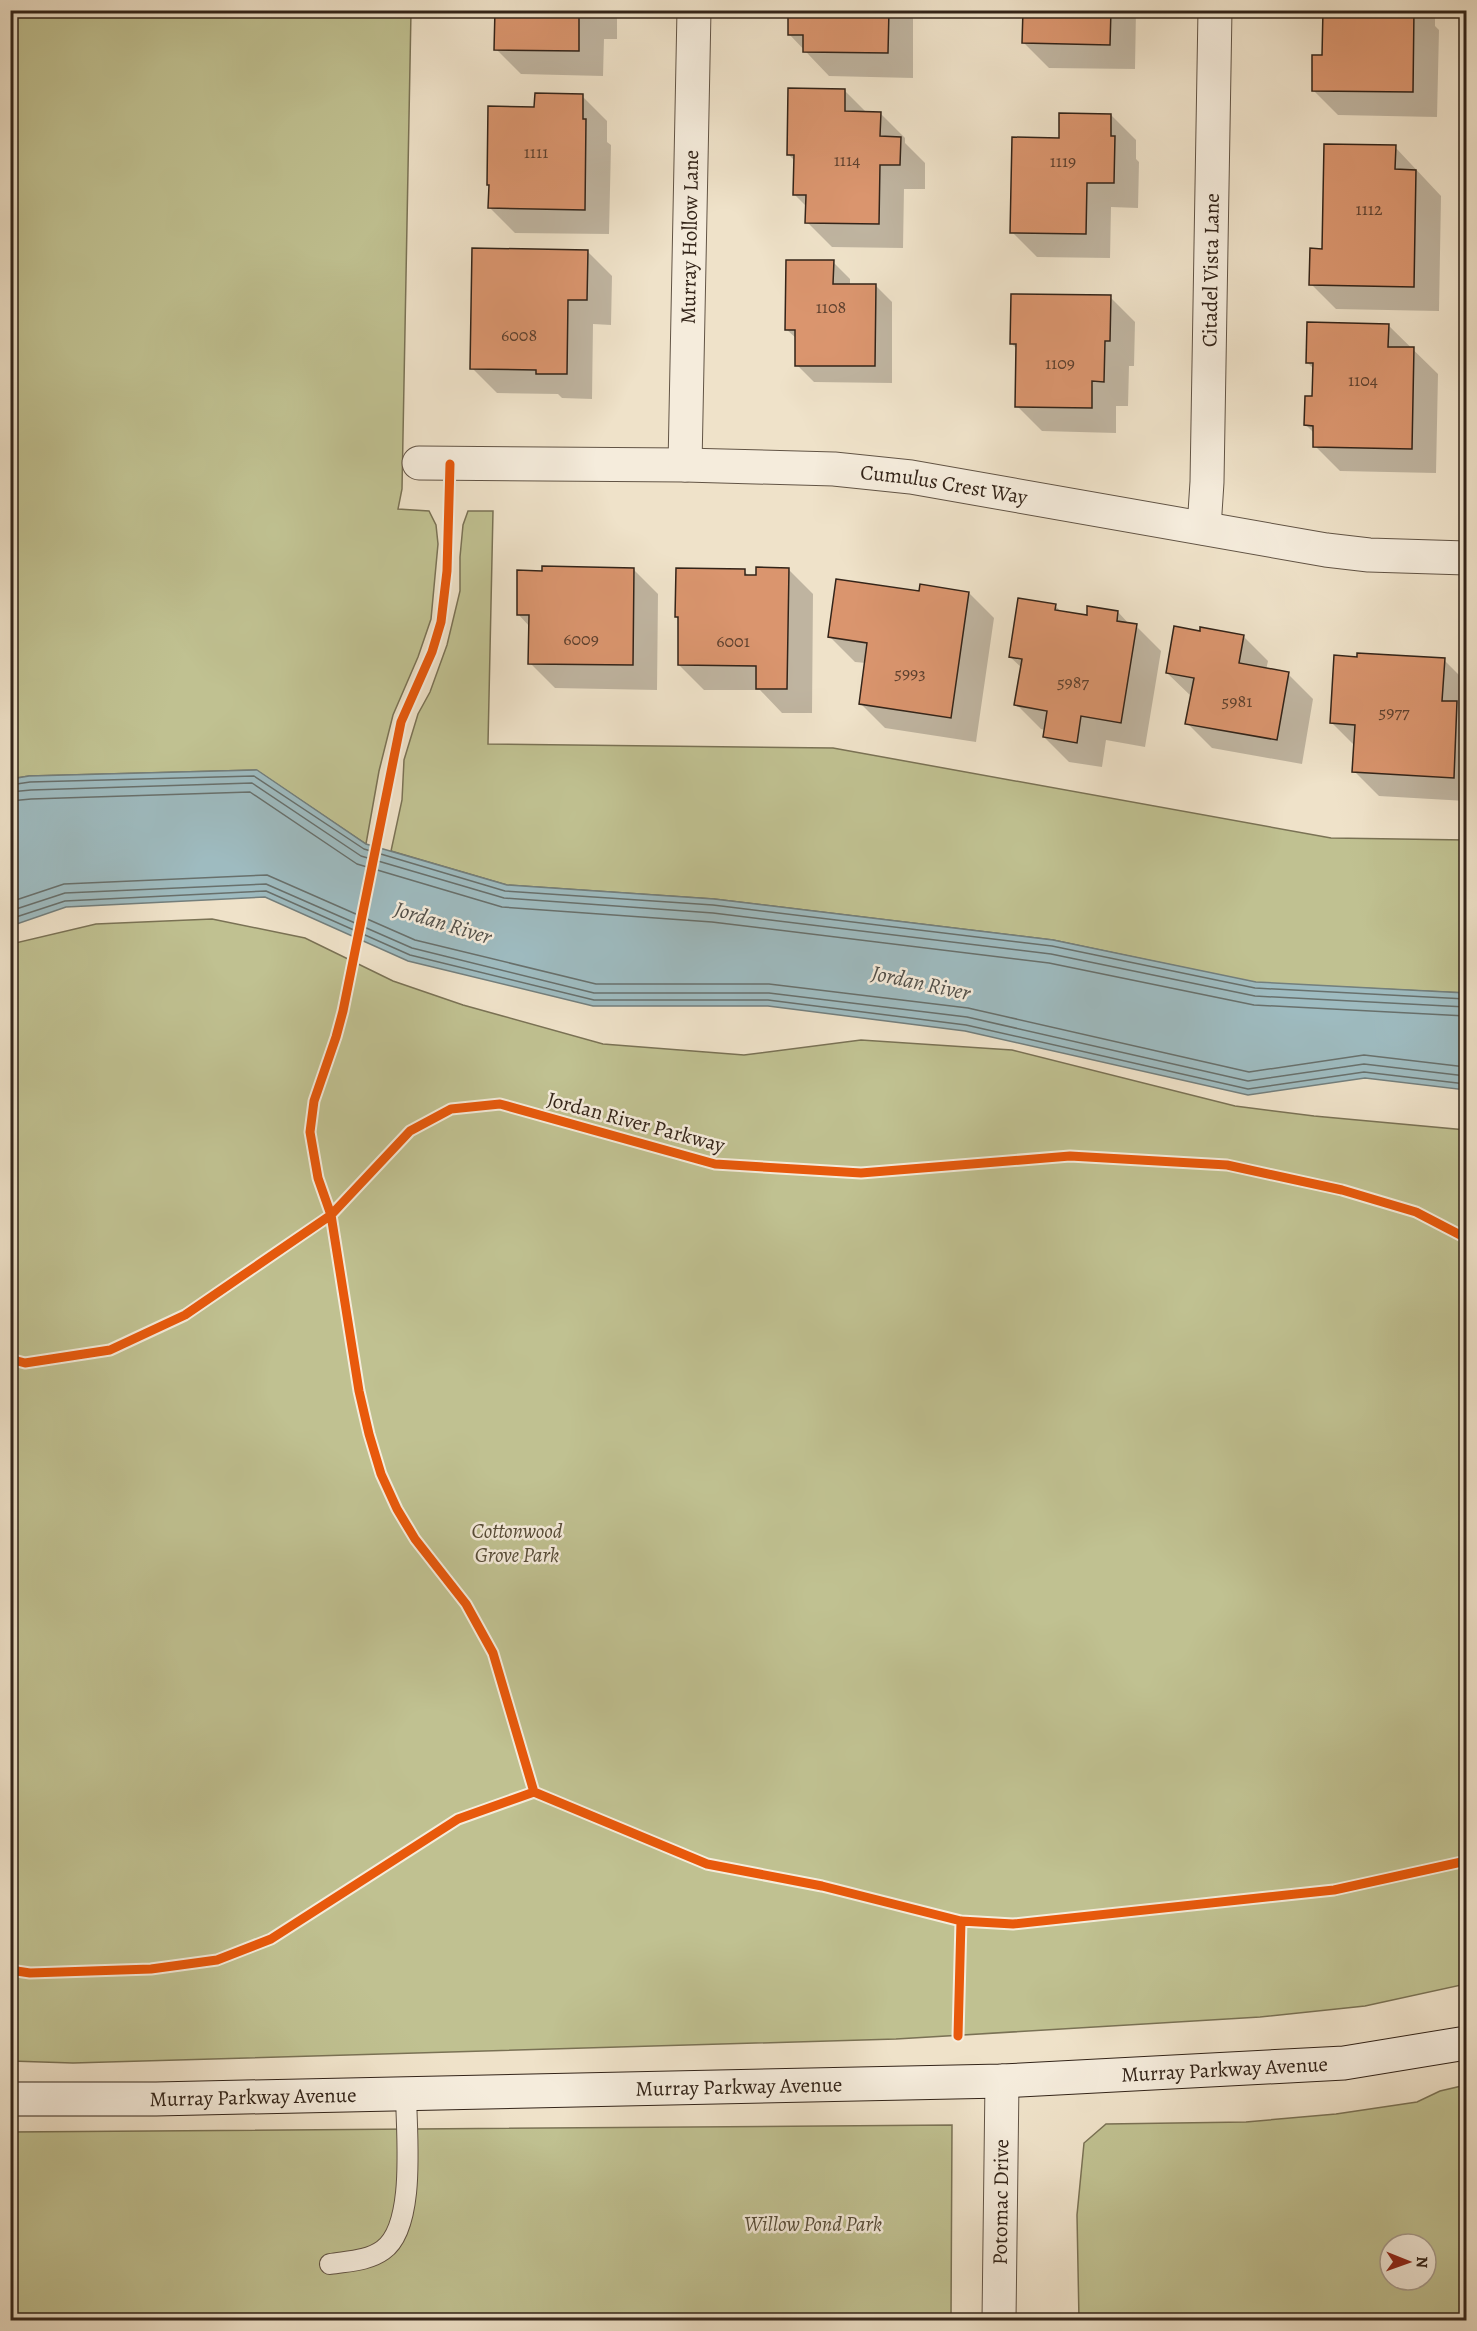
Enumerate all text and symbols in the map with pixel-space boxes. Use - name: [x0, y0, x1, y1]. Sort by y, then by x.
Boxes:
- house number: 1111: [524, 140, 548, 164]
- house number: 1114: [834, 148, 860, 172]
- house number: 1119: [1050, 149, 1076, 173]
- street label: Murray Hollow Lane: [674, 150, 705, 324]
- street label: Citadel Vista Lane: [1195, 193, 1226, 347]
- house number: 1112: [1355, 197, 1383, 221]
- house number: 1108: [816, 295, 846, 319]
- house number: 6008: [501, 323, 537, 347]
- house number: 1109: [1045, 351, 1075, 375]
- house number: 1104: [1348, 368, 1378, 392]
- street label: Cumulus Crest Way: [859, 458, 1030, 511]
- house number: 6009: [563, 627, 599, 651]
- house number: 6001: [716, 629, 750, 653]
- house number: 5993: [894, 661, 926, 685]
- house number: 5987: [1057, 670, 1090, 694]
- house number: 5981: [1222, 689, 1252, 713]
- house number: 5977: [1378, 700, 1410, 724]
- water label: Jordan River: [390, 894, 497, 952]
- water label: Jordan River: [868, 958, 974, 1008]
- street label: Jordan River Parkway: [544, 1085, 729, 1159]
- park label: Cottonwood Grove Park: [472, 1517, 563, 1569]
- street label: Murray Parkway Avenue: [1120, 2050, 1329, 2089]
- street label: Murray Parkway Avenue: [635, 2070, 843, 2103]
- street label: Murray Parkway Avenue: [149, 2081, 357, 2113]
- street label: Potomac Drive: [986, 2139, 1015, 2265]
- park label: Willow Pond Park: [744, 2210, 882, 2238]
- north arrow: [1378, 2232, 1438, 2292]
- text: N: [1411, 2256, 1433, 2269]

